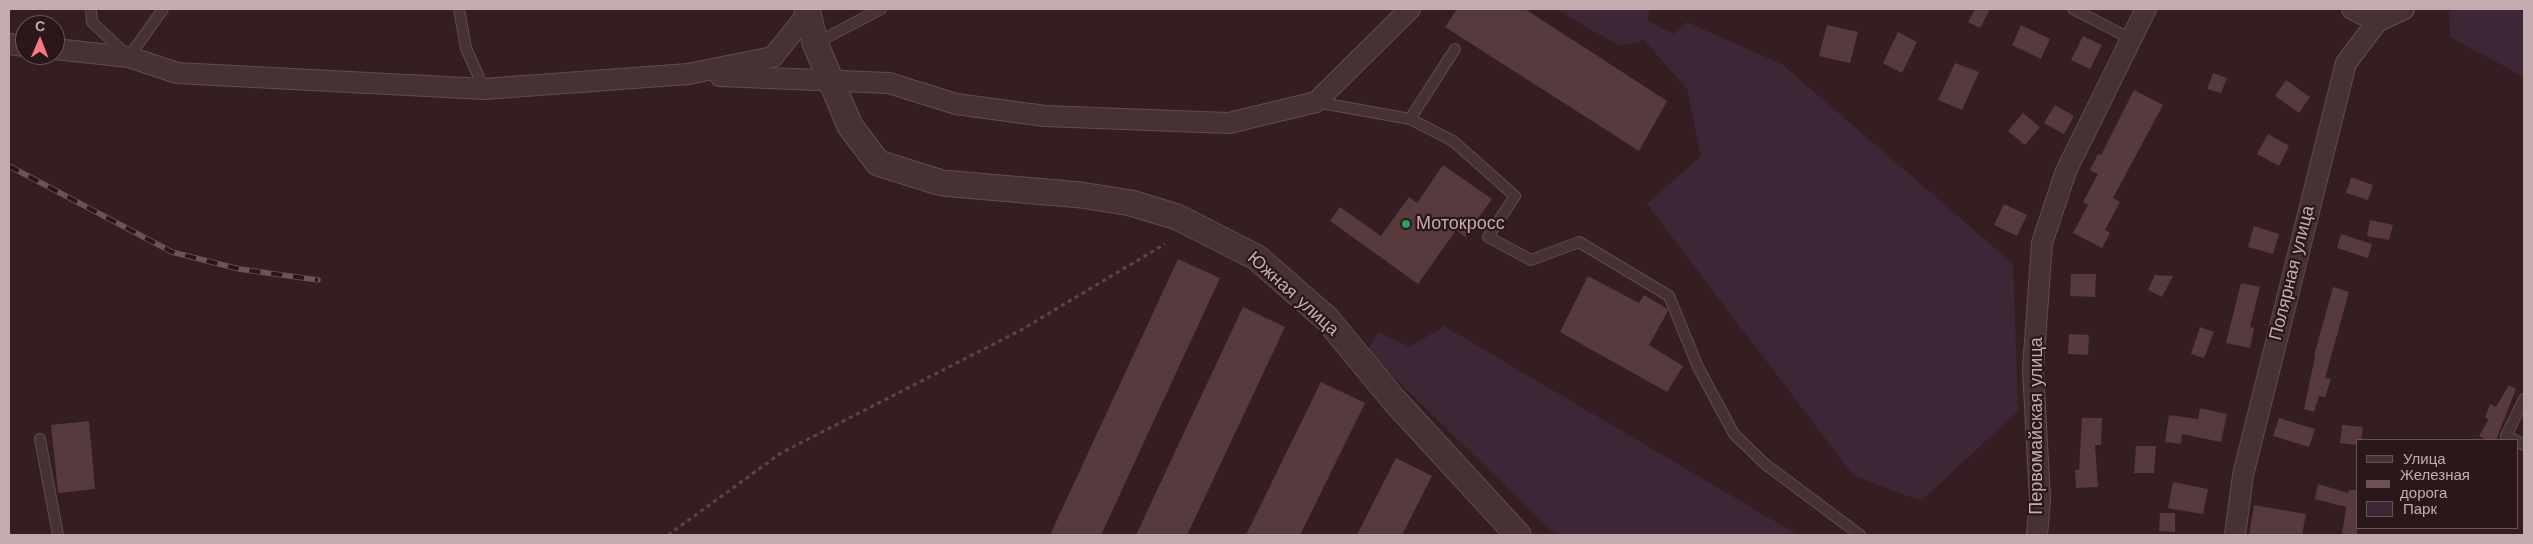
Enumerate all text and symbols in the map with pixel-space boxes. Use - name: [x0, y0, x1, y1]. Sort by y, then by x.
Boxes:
- north arrow: [15, 15, 65, 65]
- text: С: [35, 18, 45, 34]
- street label: Полярная улица: [2265, 203, 2319, 343]
- place label: Мотокросс: [1416, 213, 1505, 235]
- marker: Мотокросс: [1400, 218, 1412, 230]
- street label: Южная улица: [1243, 247, 1343, 341]
- street label: Первомайская улица: [2026, 337, 2048, 515]
- legend: [2356, 439, 2518, 529]
- text: Улица: [2403, 450, 2446, 468]
- text: Железная дорога: [2400, 466, 2470, 502]
- text: Парк: [2403, 500, 2437, 518]

